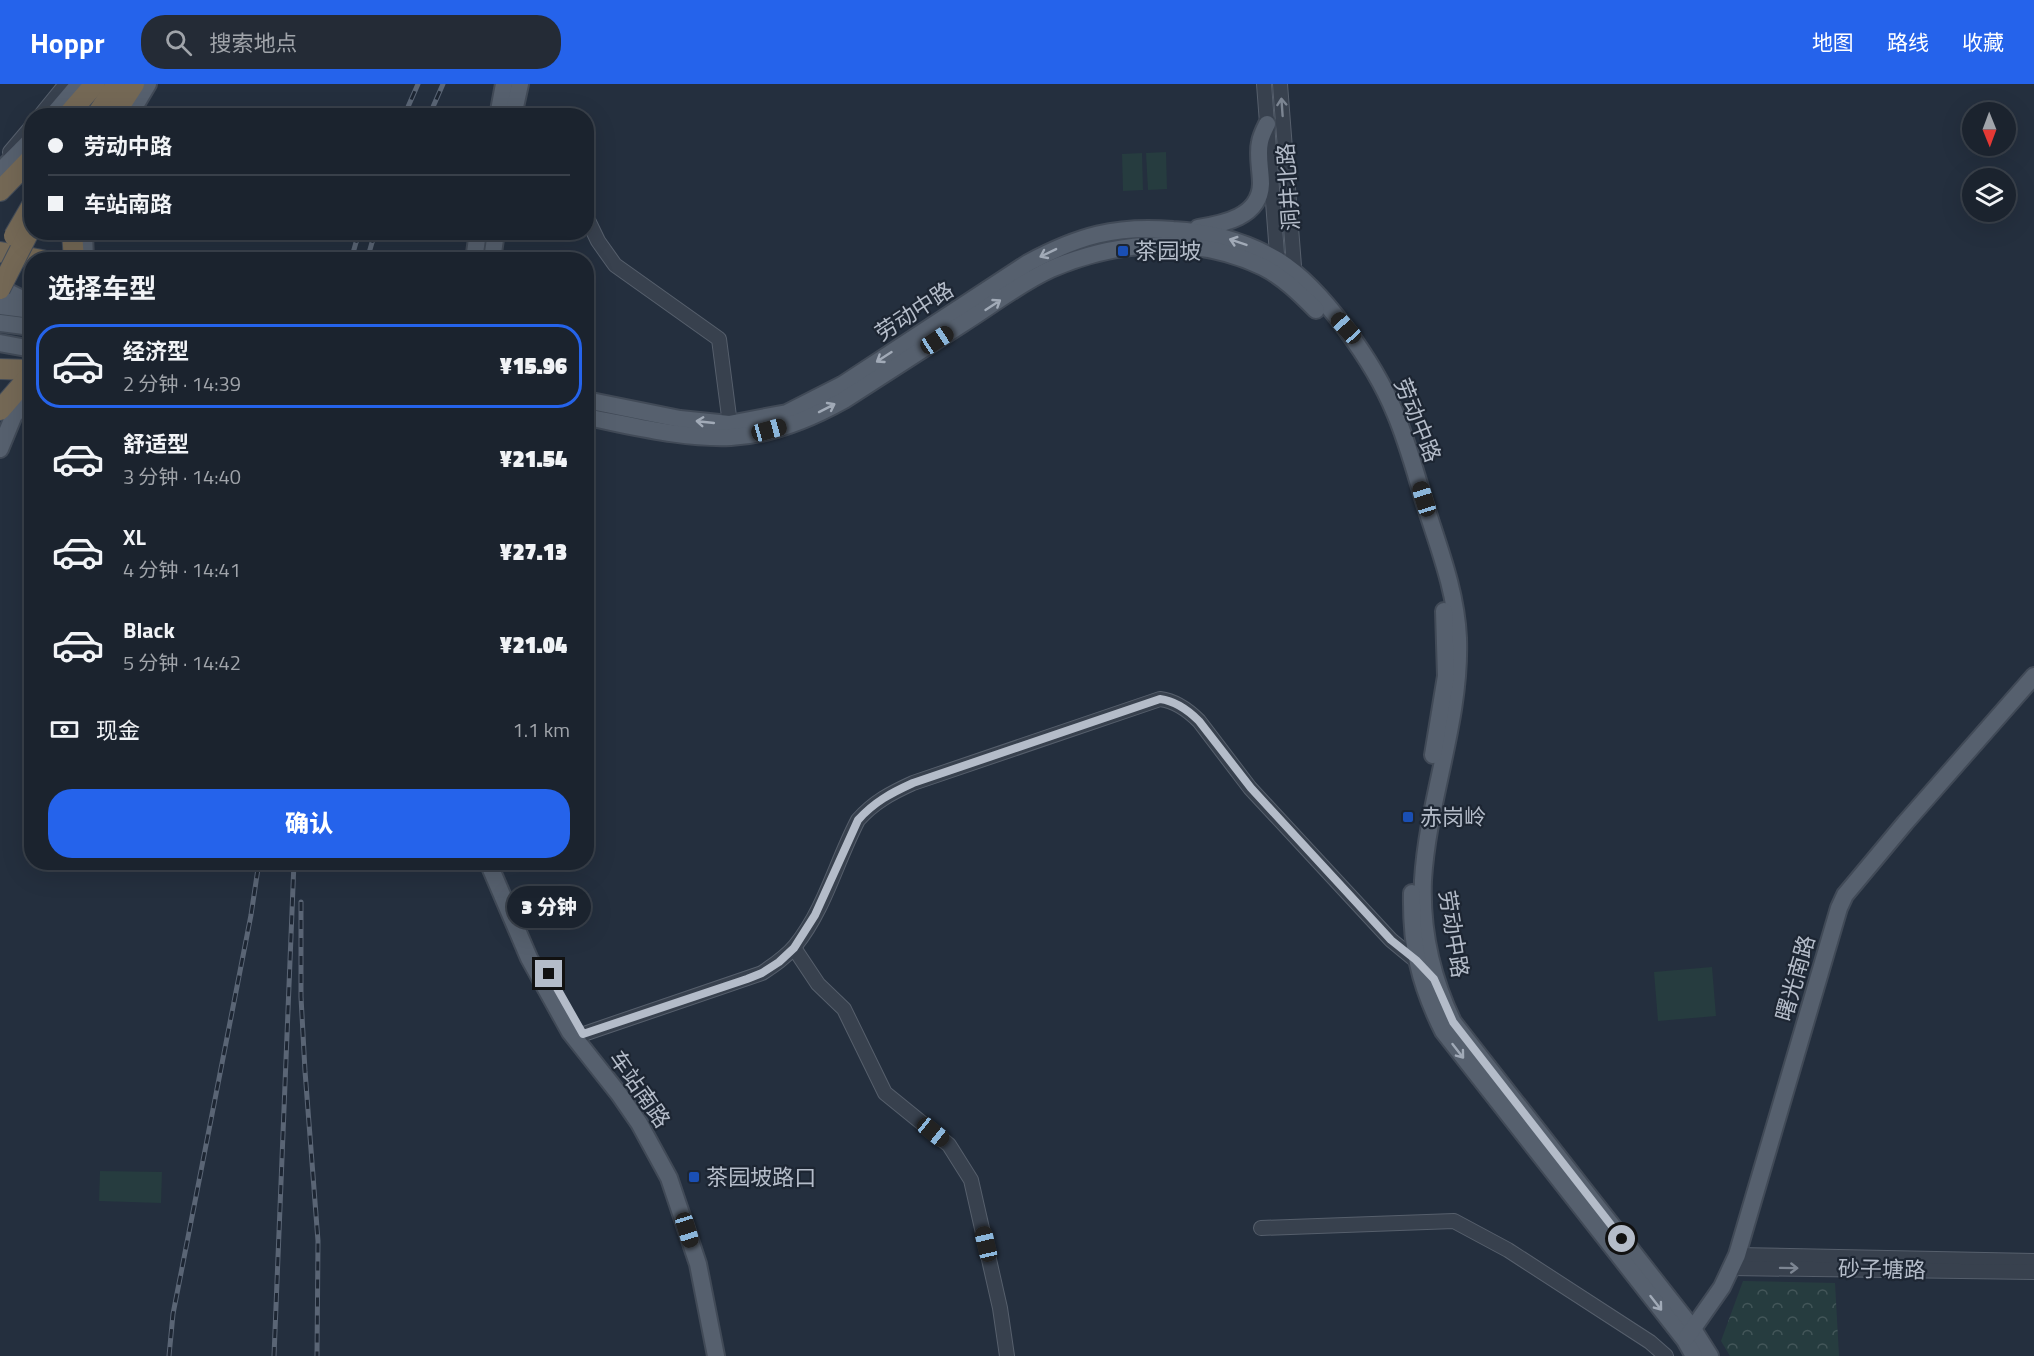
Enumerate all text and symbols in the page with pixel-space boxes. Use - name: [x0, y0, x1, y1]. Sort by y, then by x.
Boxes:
- search box: [141, 15, 561, 69]
- text: Hoppr: [30, 21, 105, 64]
- icon: search: [162, 26, 195, 59]
- text: 搜索地点: [210, 26, 298, 60]
- text: 地图: [1812, 26, 1854, 58]
- text: 路线: [1887, 26, 1929, 58]
- text: 收藏: [1962, 26, 2004, 58]
- one-way arrow: [1276, 97, 1287, 117]
- north arrow: [1962, 102, 2016, 156]
- map controls: [1962, 102, 2016, 222]
- text: 劳动中路: [84, 129, 172, 163]
- street label: 洞井北路: [1268, 142, 1308, 232]
- button: layers: [1962, 168, 2016, 222]
- text: 车站南路: [84, 187, 172, 221]
- place label: 茶园坡: [1135, 234, 1201, 268]
- one-way arrow: [1229, 236, 1248, 247]
- marker: 茶园坡: [1116, 244, 1130, 258]
- one-way arrow: [1040, 247, 1058, 259]
- text: 选择车型: [48, 267, 156, 308]
- street label: 劳动中路: [868, 273, 960, 349]
- one-way arrow: [984, 298, 1001, 311]
- car: [1327, 309, 1365, 347]
- car: [917, 323, 957, 357]
- text: 经济型: [123, 334, 189, 368]
- icon: car: [51, 339, 105, 393]
- text: ¥15.96: [500, 349, 567, 383]
- one-way arrow: [876, 351, 893, 363]
- text: 2 分钟 · 14:39: [123, 368, 241, 399]
- street label: 劳动中路: [1386, 373, 1450, 467]
- one-way arrow: [818, 402, 836, 414]
- one-way arrow: [696, 416, 715, 427]
- car: [749, 417, 789, 443]
- text: 舒适型: [123, 427, 189, 461]
- icon: car: [51, 432, 105, 486]
- text: ¥21.54: [500, 442, 567, 476]
- text: 3 分钟 · 14:40: [123, 461, 241, 492]
- car: [1410, 479, 1438, 519]
- text: XL: [123, 520, 146, 554]
- icon: car: [51, 525, 105, 579]
- text: ¥27.13: [500, 535, 567, 569]
- text: 4 分钟 · 14:41: [123, 554, 241, 585]
- text: Black: [123, 613, 175, 647]
- icon: car: [51, 618, 105, 672]
- text: ¥21.04: [500, 628, 567, 662]
- text: 5 分钟 · 14:42: [123, 647, 241, 678]
- icon: cash: [48, 713, 81, 746]
- text: 现金: [96, 713, 140, 747]
- text: 1.1 km: [513, 714, 570, 745]
- button: 确认: [48, 789, 570, 858]
- place label: 赤岗岭: [1420, 800, 1486, 834]
- marker: 赤岗岭: [1401, 810, 1415, 824]
- callout: 3 分钟: [507, 887, 591, 929]
- street label: 劳动中路: [1430, 888, 1478, 980]
- text: 3 分钟: [521, 891, 577, 922]
- street label: 曙光南路: [1767, 931, 1823, 1025]
- route end: [535, 960, 562, 987]
- one-way arrow: [1452, 1042, 1465, 1058]
- street label: 车站南路: [601, 1043, 679, 1135]
- car: [913, 1114, 953, 1150]
- place label: 茶园坡路口: [706, 1160, 816, 1194]
- marker: 茶园坡路口: [687, 1170, 701, 1184]
- car: [673, 1210, 701, 1250]
- car: [973, 1224, 999, 1264]
- route start: [1608, 1225, 1635, 1252]
- street label: 砂子塘路: [1838, 1251, 1926, 1287]
- one-way arrow: [1779, 1262, 1799, 1274]
- one-way arrow: [1650, 1295, 1663, 1311]

